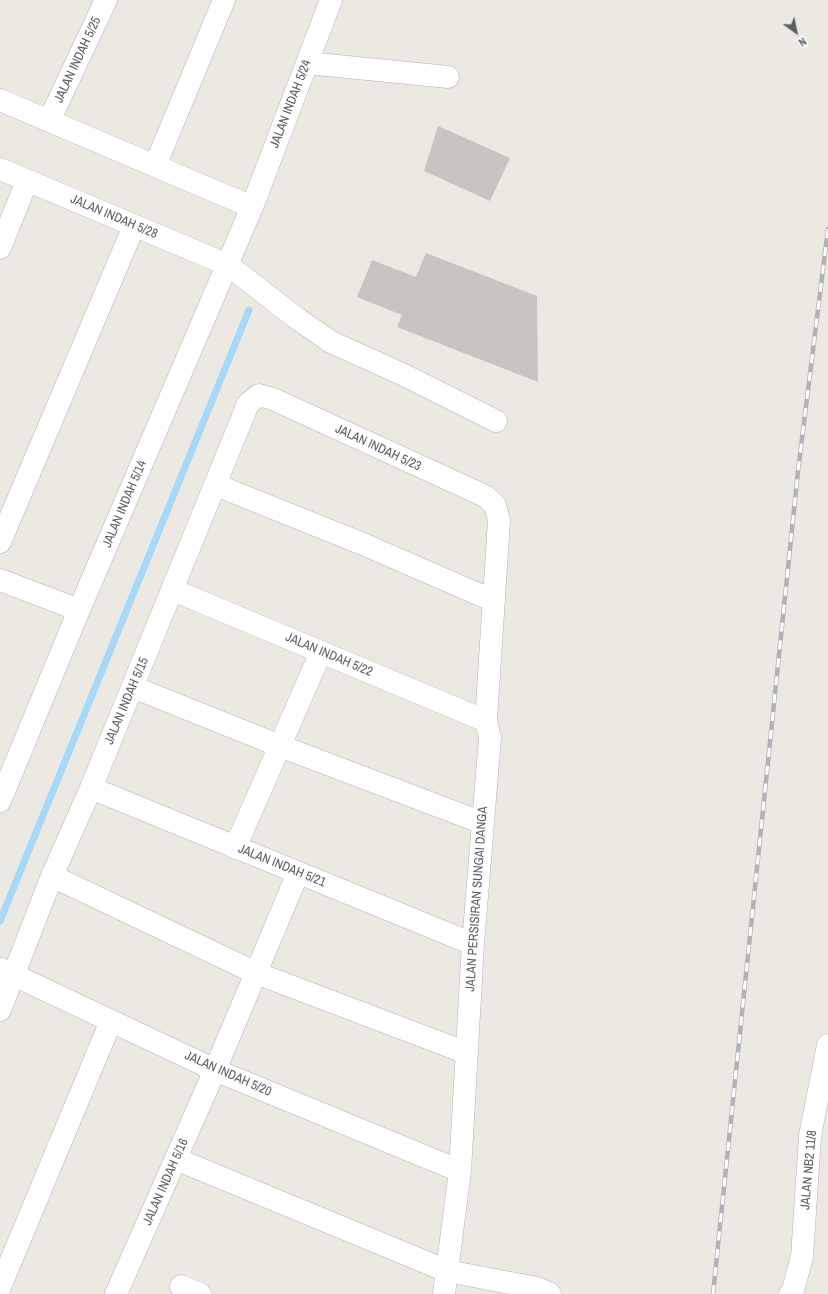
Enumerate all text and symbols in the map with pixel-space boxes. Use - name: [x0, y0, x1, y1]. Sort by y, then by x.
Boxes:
- north arrow: [776, 12, 816, 52]
- street label: JALAN INDAH 5/25: [51, 15, 105, 105]
- text: N: [796, 34, 809, 50]
- street label: JALAN INDAH 5/24: [267, 58, 315, 150]
- street label: JALAN INDAH 5/28: [68, 192, 160, 242]
- street label: JALAN INDAH 5/23: [333, 421, 423, 475]
- street label: JALAN INDAH 5/14: [100, 458, 150, 550]
- street label: JALAN INDAH 5/22: [283, 630, 375, 680]
- street label: JALAN INDAH 5/15: [102, 655, 152, 747]
- street label: JALAN PERSISIRAN SUNGAI DANGA: [463, 806, 491, 992]
- street label: JALAN INDAH 5/21: [236, 841, 328, 891]
- street label: JALAN INDAH 5/20: [182, 1048, 274, 1100]
- street label: JALAN NB2 11/8: [798, 1130, 820, 1210]
- street label: JALAN INDAH 5/16: [140, 1136, 192, 1228]

